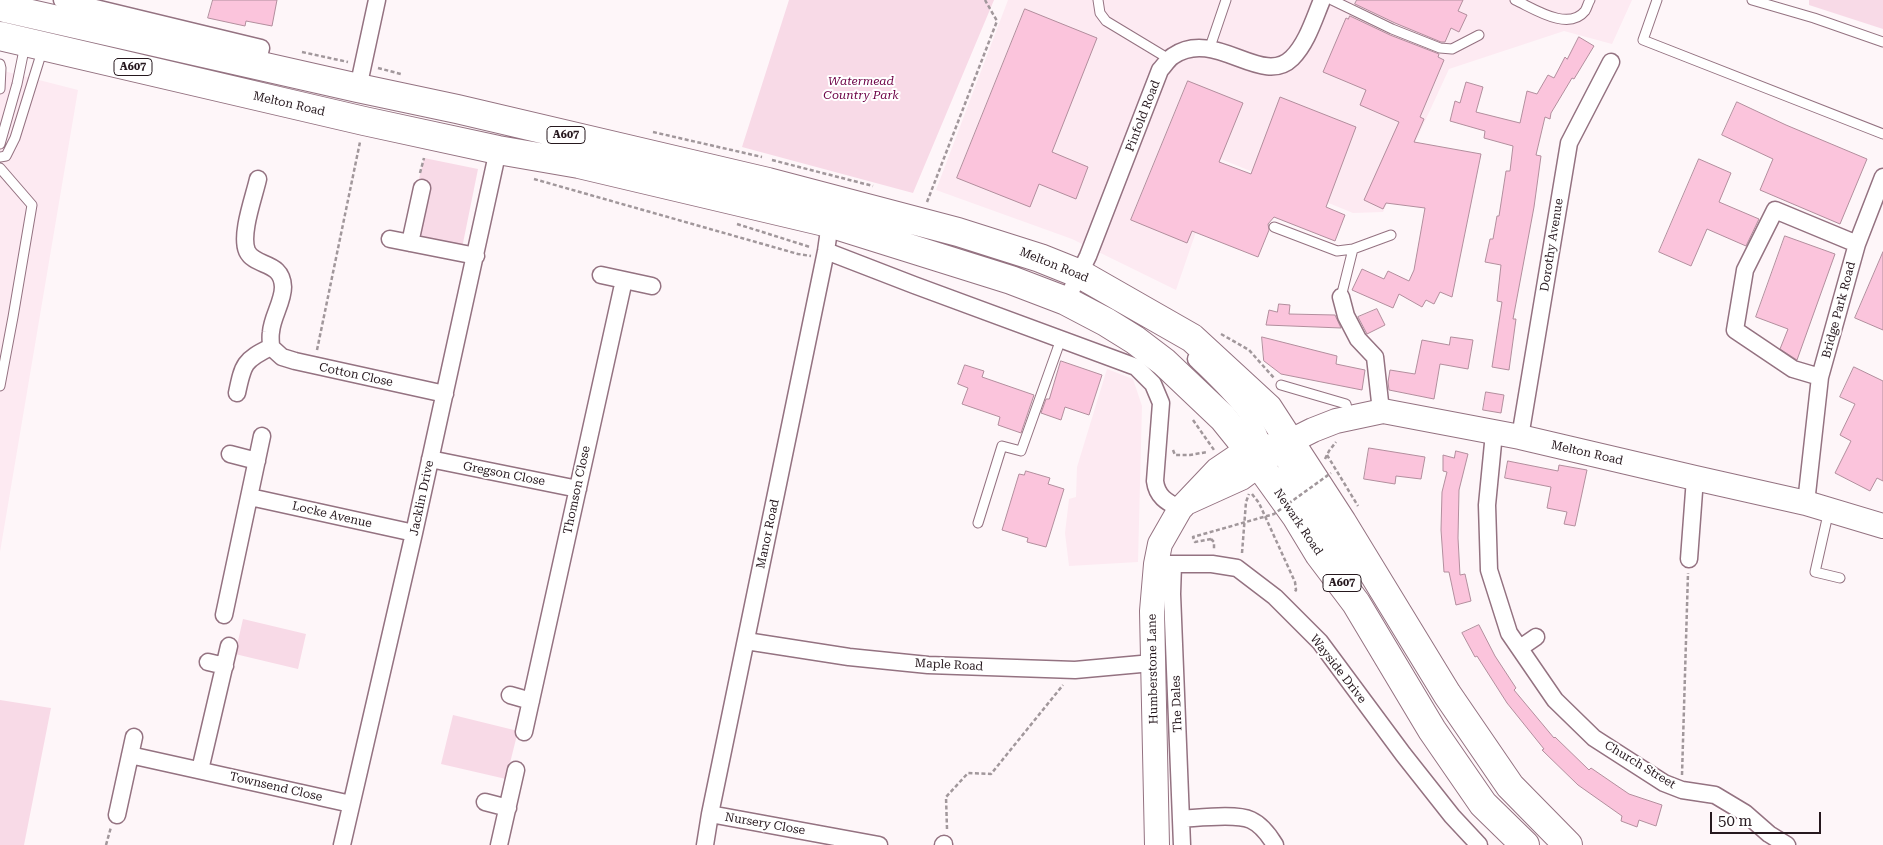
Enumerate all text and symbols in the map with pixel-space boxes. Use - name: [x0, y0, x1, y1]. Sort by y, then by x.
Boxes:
- road number: A607: [114, 58, 152, 76]
- park label: Watermead Country Park: [823, 74, 899, 102]
- street label: Pinfold Road: [1123, 78, 1163, 154]
- street label: Melton Road: [252, 89, 326, 119]
- road number: A607: [547, 126, 585, 144]
- street label: Dorothy Avenue: [1538, 197, 1566, 293]
- street label: Melton Road: [1017, 245, 1091, 285]
- street label: Bridge Park Road: [1819, 260, 1859, 360]
- street label: Cotton Close: [318, 360, 394, 390]
- street label: Melton Road: [1550, 438, 1624, 468]
- street label: Thomson Close: [561, 445, 593, 535]
- street label: Jacklin Drive: [407, 459, 437, 537]
- street label: Gregson Close: [462, 459, 546, 489]
- street label: Newark Road: [1270, 486, 1326, 558]
- street label: Manor Road: [754, 498, 782, 570]
- street label: Locke Avenue: [291, 499, 373, 531]
- road number: A607: [1323, 574, 1361, 592]
- street label: Humberstone Lane: [1145, 614, 1161, 724]
- street label: Wayside Drive: [1307, 632, 1369, 706]
- street label: Maple Road: [914, 656, 984, 674]
- street label: The Dales: [1169, 675, 1185, 733]
- street label: Church Street: [1602, 738, 1678, 792]
- street label: Townsend Close: [228, 769, 324, 805]
- scale bar: [1713, 802, 1824, 834]
- street label: Nursery Close: [724, 810, 806, 838]
- text: 50 m: [1718, 812, 1752, 830]

